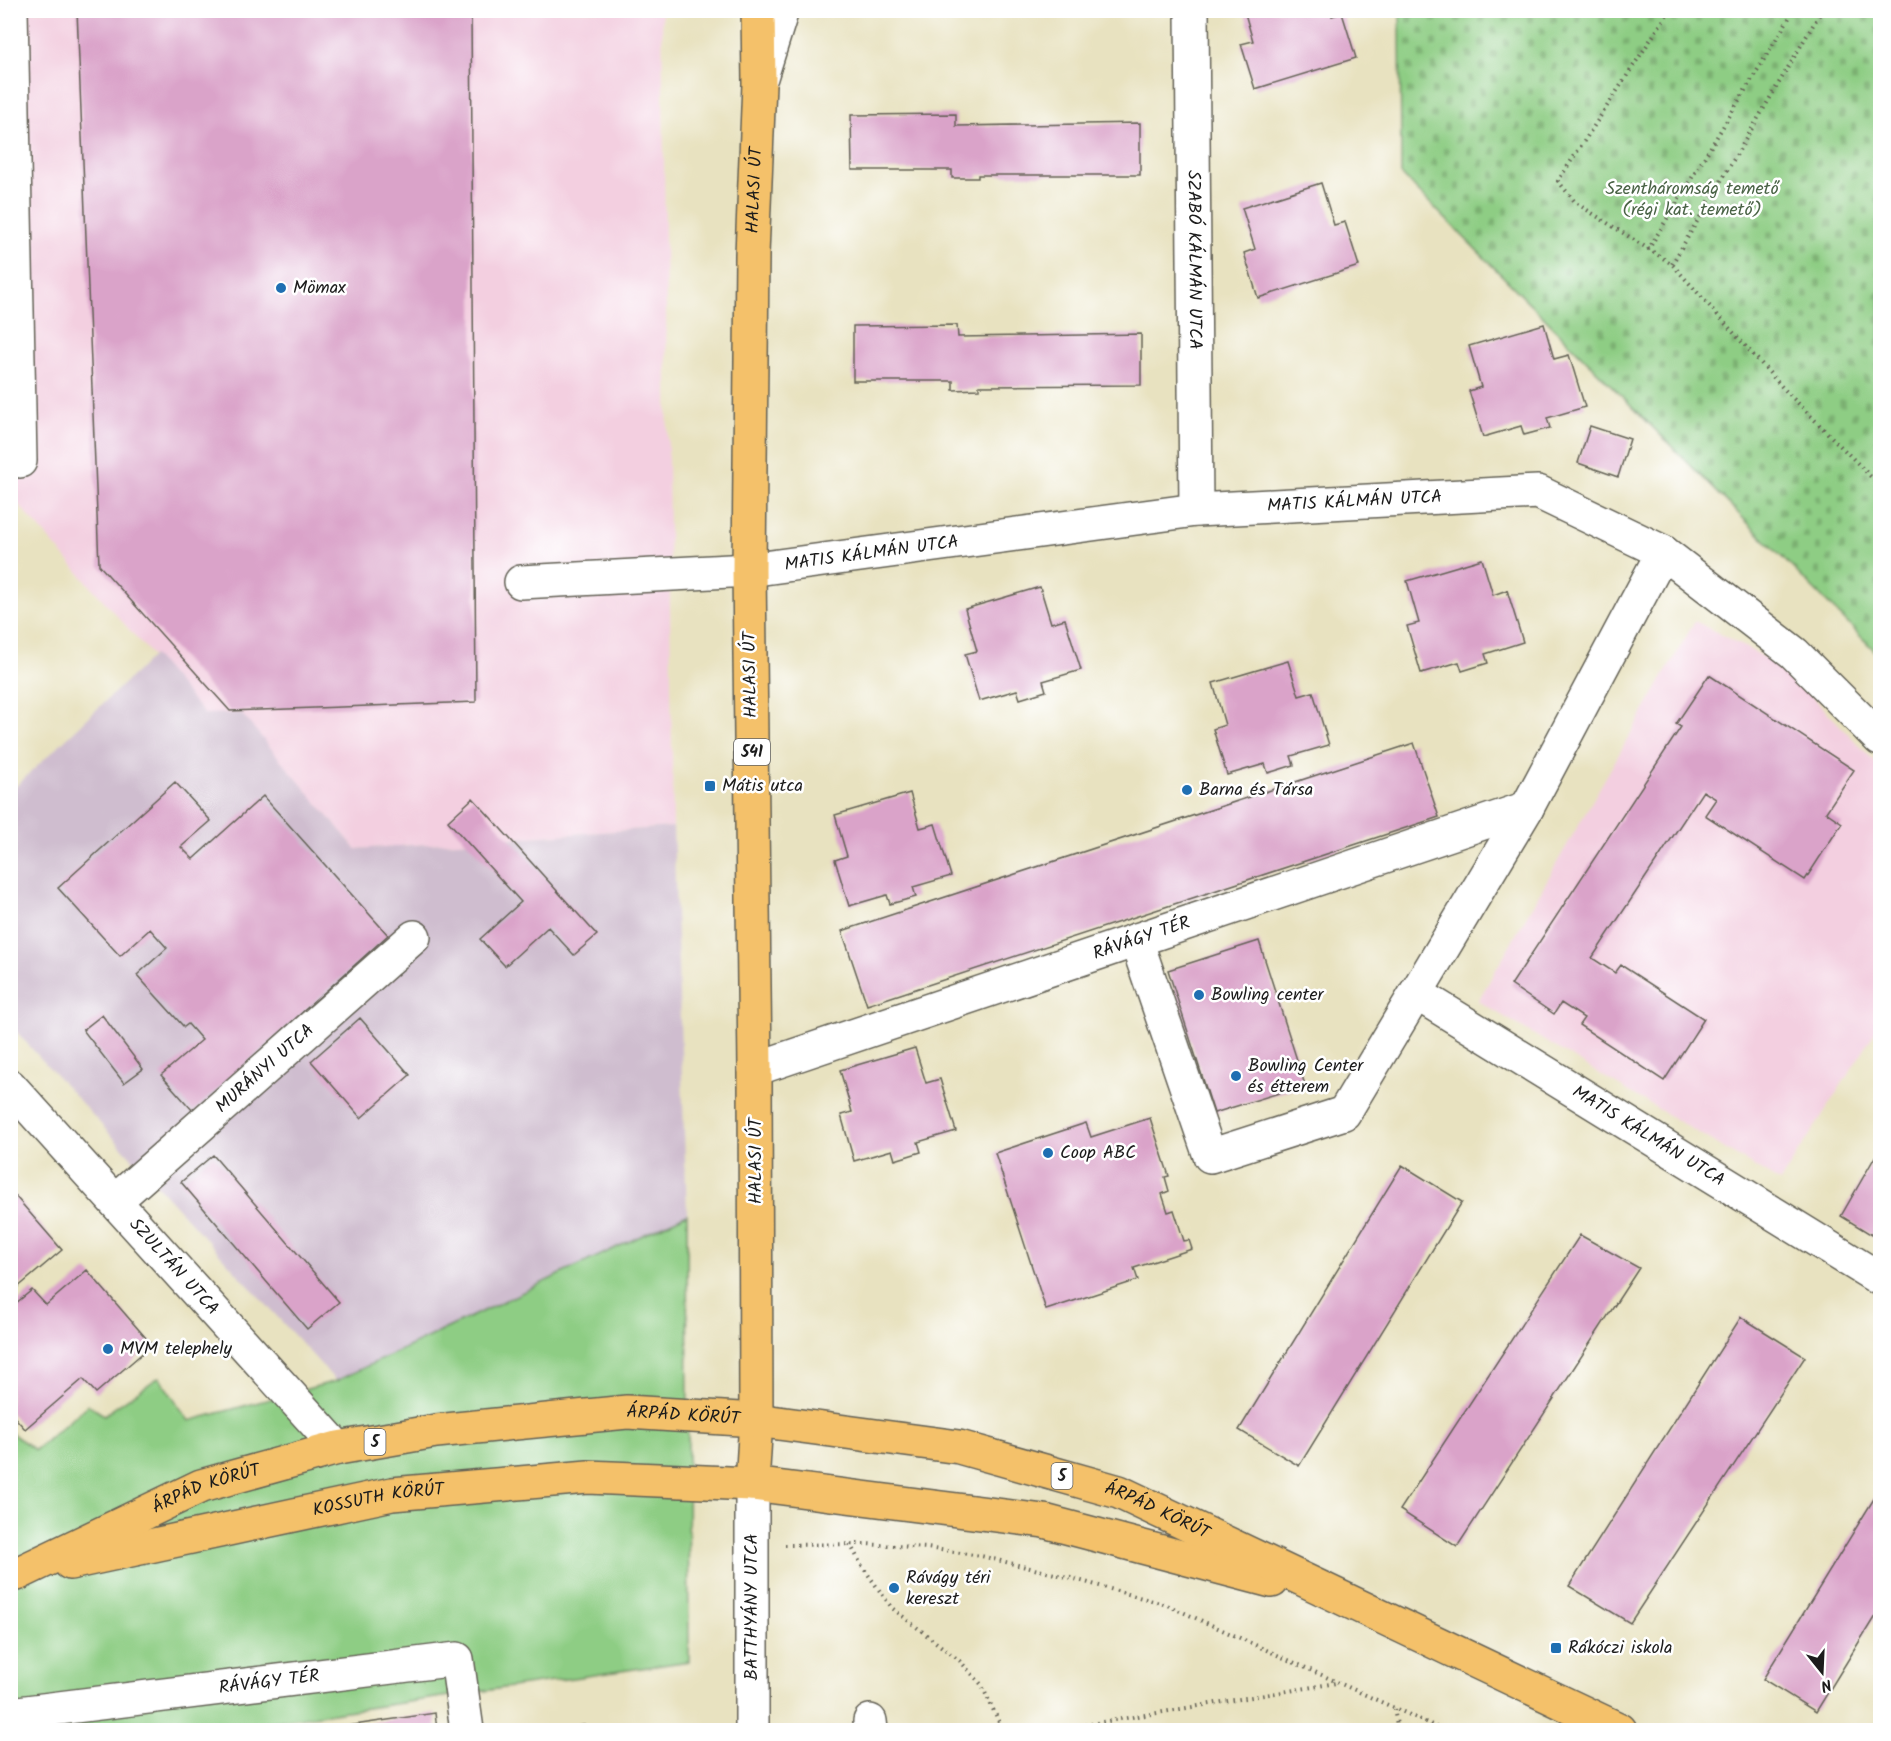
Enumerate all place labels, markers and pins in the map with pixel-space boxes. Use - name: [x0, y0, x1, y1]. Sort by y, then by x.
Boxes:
- place label: Mömax: [293, 274, 346, 303]
- marker: Mömax: [274, 281, 288, 295]
- place label: Mátis utca: [722, 772, 803, 801]
- place label: Barna és Társa: [1199, 776, 1313, 805]
- marker: Mátis utca: [703, 779, 717, 793]
- marker: Barna és Társa: [1180, 783, 1194, 797]
- place label: Bowling center: [1211, 981, 1325, 1010]
- marker: Bowling center: [1192, 988, 1206, 1002]
- place label: Bowling Center és étterem: [1248, 1052, 1364, 1102]
- marker: Bowling Center és étterem: [1229, 1069, 1243, 1083]
- place label: Coop ABC: [1060, 1139, 1136, 1168]
- marker: Coop ABC: [1041, 1146, 1055, 1160]
- place label: MVM telephely: [120, 1335, 233, 1364]
- marker: MVM telephely: [101, 1342, 115, 1356]
- place label: Rávágy téri kereszt: [906, 1564, 991, 1614]
- marker: Rávágy téri kereszt: [887, 1581, 901, 1595]
- place label: Rákóczi iskola: [1568, 1634, 1672, 1663]
- marker: Rákóczi iskola: [1549, 1641, 1563, 1655]

